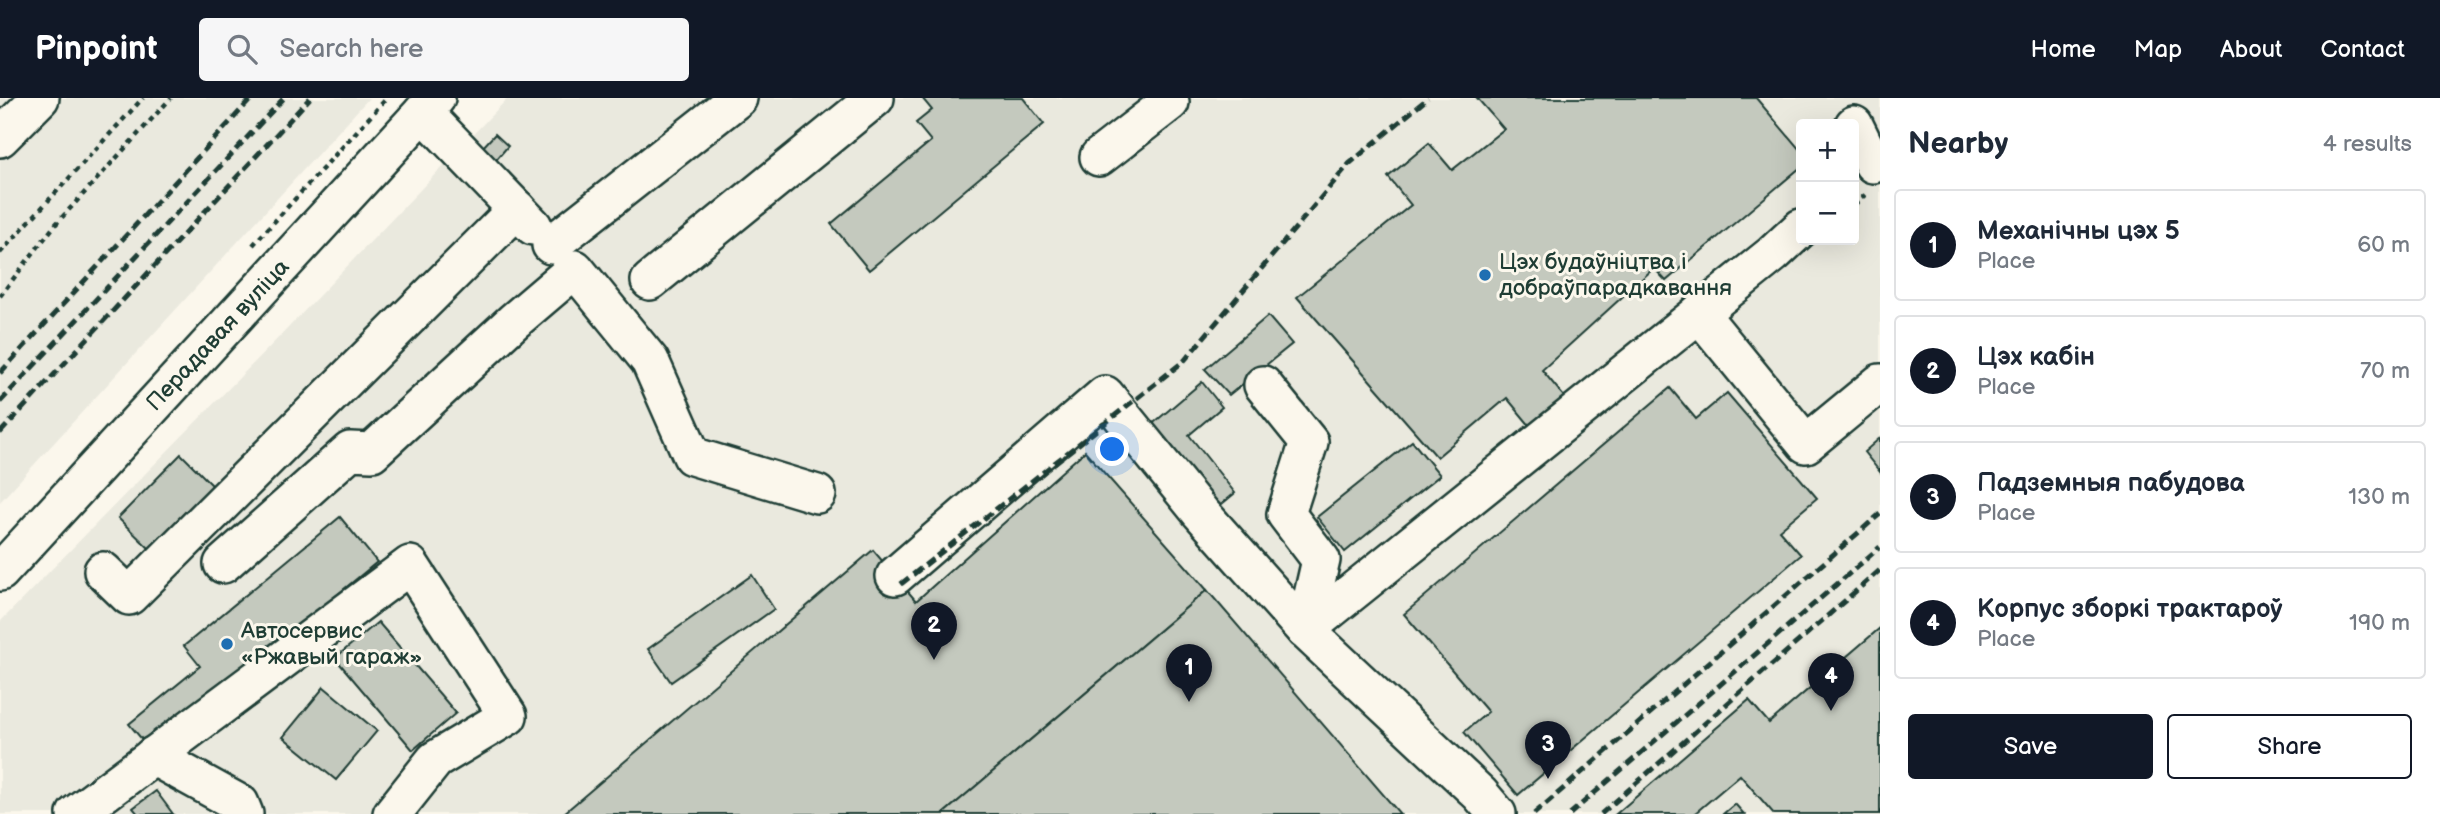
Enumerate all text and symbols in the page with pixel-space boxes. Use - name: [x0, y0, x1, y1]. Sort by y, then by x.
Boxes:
- search box: [199, 18, 689, 81]
- text: Pinpoint: [35, 29, 157, 69]
- icon: search: [223, 30, 261, 68]
- text: Search here: [279, 34, 423, 65]
- text: Home: [2031, 35, 2096, 64]
- text: Map: [2134, 35, 2182, 64]
- text: About: [2220, 35, 2282, 64]
- text: Contact: [2320, 35, 2405, 64]
- map controls: [1796, 119, 1859, 245]
- button: +: [1796, 119, 1859, 182]
- text: Nearby: [1908, 126, 2008, 162]
- text: 4 results: [2323, 130, 2412, 158]
- button: −: [1796, 182, 1859, 245]
- text: Механічны цэх 5: [1977, 216, 2180, 247]
- text: 1: [1928, 231, 1938, 259]
- text: 60 m: [2357, 231, 2410, 259]
- text: Place: [1977, 247, 2035, 275]
- place label: Цэх будаўніцтва і добраўпарадкавання: [1499, 248, 1732, 302]
- street label: Перадавая вуліца: [140, 253, 296, 417]
- marker: Цэх будаўніцтва і добраўпарадкавання: [1477, 267, 1493, 283]
- text: Цэх кабін: [1977, 342, 2095, 373]
- text: 2: [1926, 357, 1940, 385]
- text: 70 m: [2360, 357, 2410, 385]
- text: Place: [1977, 373, 2035, 401]
- your location: [1095, 432, 1129, 466]
- text: Падземныя пабудова: [1977, 468, 2245, 499]
- text: 3: [1926, 483, 1940, 511]
- text: 130 m: [2348, 483, 2410, 511]
- text: Place: [1977, 499, 2035, 527]
- text: Корпус зборкі трактароў: [1977, 594, 2282, 625]
- pin: 2: [911, 602, 957, 660]
- text: 4: [1926, 609, 1940, 637]
- text: 190 m: [2349, 609, 2410, 637]
- place label: Автосервис «Ржавый гараж»: [240, 617, 422, 671]
- text: Place: [1977, 625, 2035, 653]
- marker: Автосервис «Ржавый гараж»: [219, 636, 235, 652]
- pin: 1: [1166, 644, 1212, 702]
- pin: 4: [1808, 653, 1854, 711]
- button: Save: [1908, 714, 2153, 779]
- button: Share: [2167, 714, 2412, 779]
- pin: 3: [1525, 721, 1571, 779]

